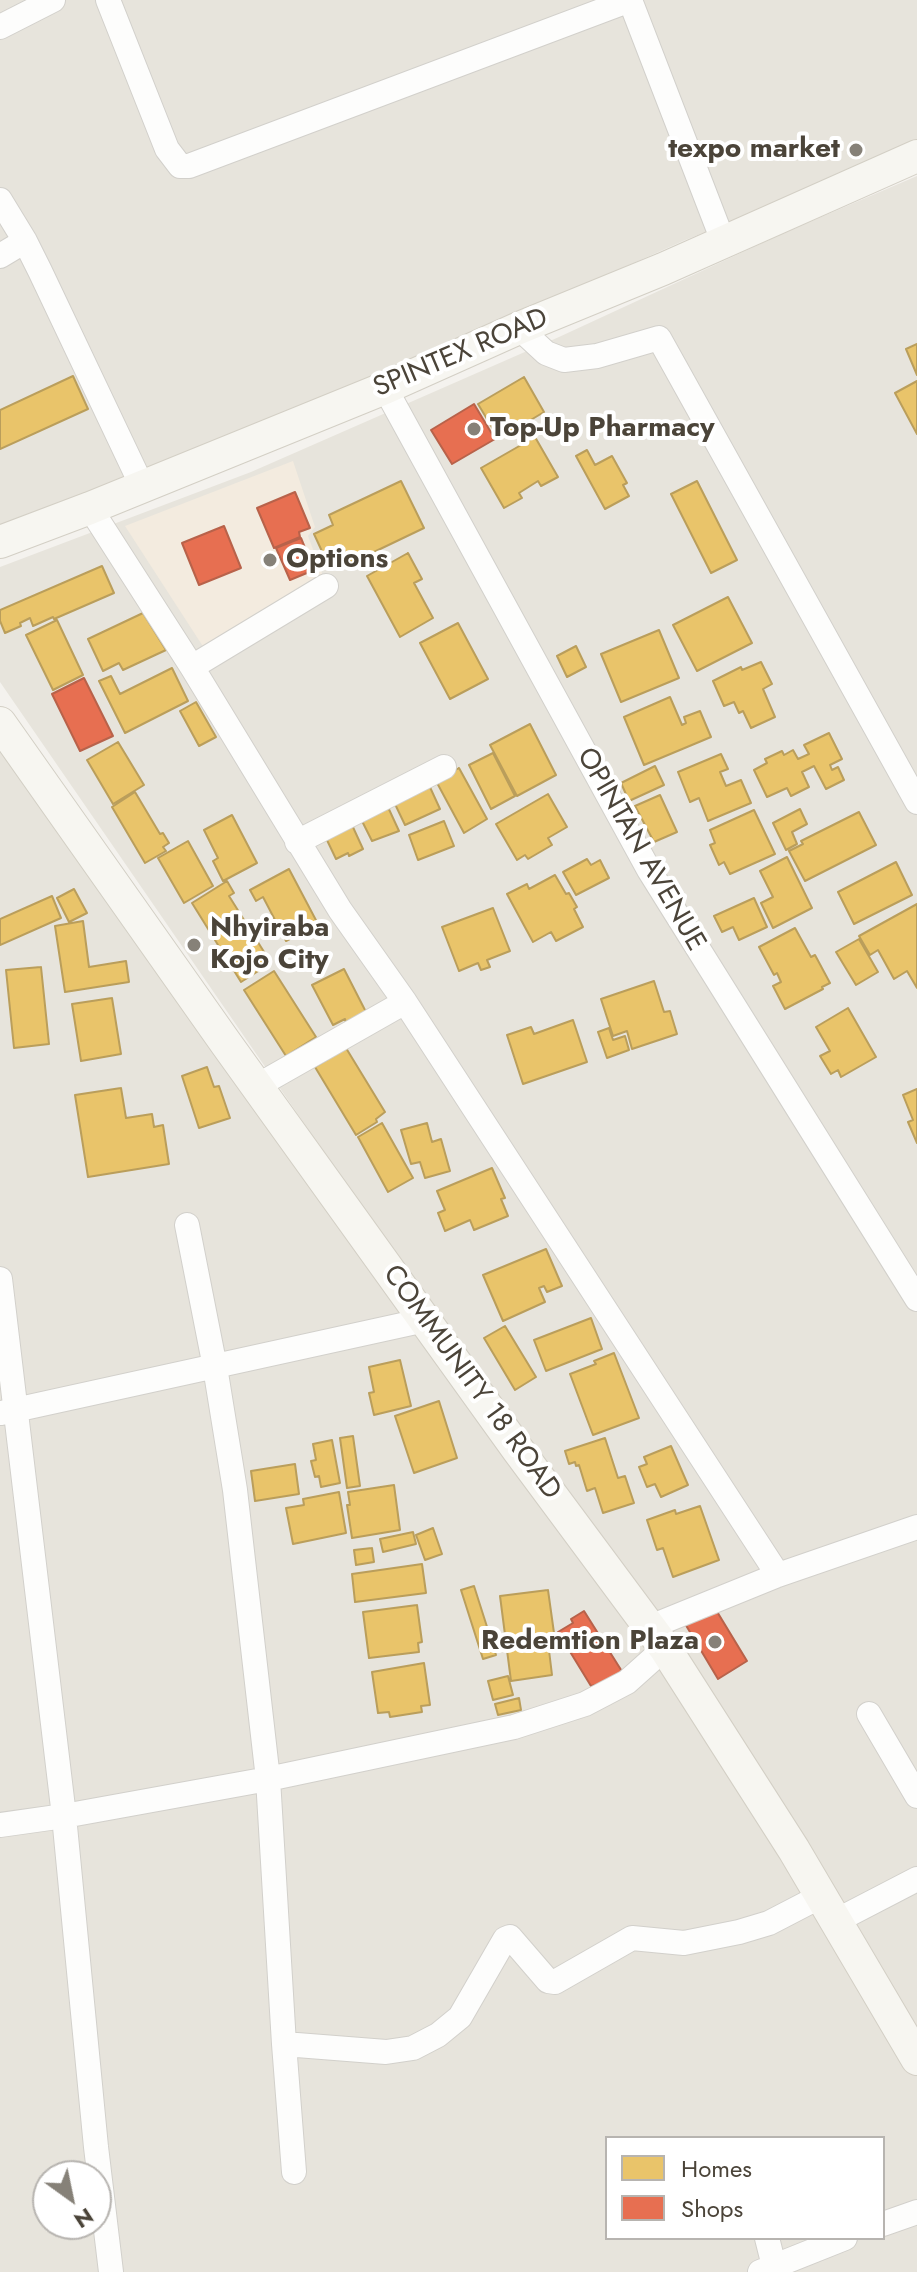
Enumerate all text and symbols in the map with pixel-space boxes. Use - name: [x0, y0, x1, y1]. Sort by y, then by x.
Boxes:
- place label: texpo market: [668, 133, 840, 167]
- marker: texpo market: [847, 141, 865, 159]
- street label: SPINTEX ROAD: [369, 302, 553, 406]
- place label: Top-Up Pharmacy: [490, 412, 715, 446]
- marker: Top-Up Pharmacy: [465, 420, 483, 438]
- place label: Options: [286, 543, 388, 577]
- marker: Options: [261, 551, 279, 569]
- street label: OPINTAN AVENUE: [568, 742, 712, 958]
- place label: Nhyiraba Kojo City: [210, 912, 329, 978]
- marker: Nhyiraba Kojo City: [185, 936, 203, 954]
- street label: COMMUNITY 18 ROAD: [375, 1259, 567, 1507]
- place label: Redemtion Plaza: [481, 1625, 699, 1659]
- marker: Redemtion Plaza: [706, 1633, 724, 1651]
- legend: [605, 2136, 885, 2240]
- text: Homes: [681, 2151, 752, 2186]
- north arrow: [32, 2160, 112, 2240]
- text: Shops: [681, 2191, 743, 2226]
- text: N: [68, 2200, 100, 2237]

